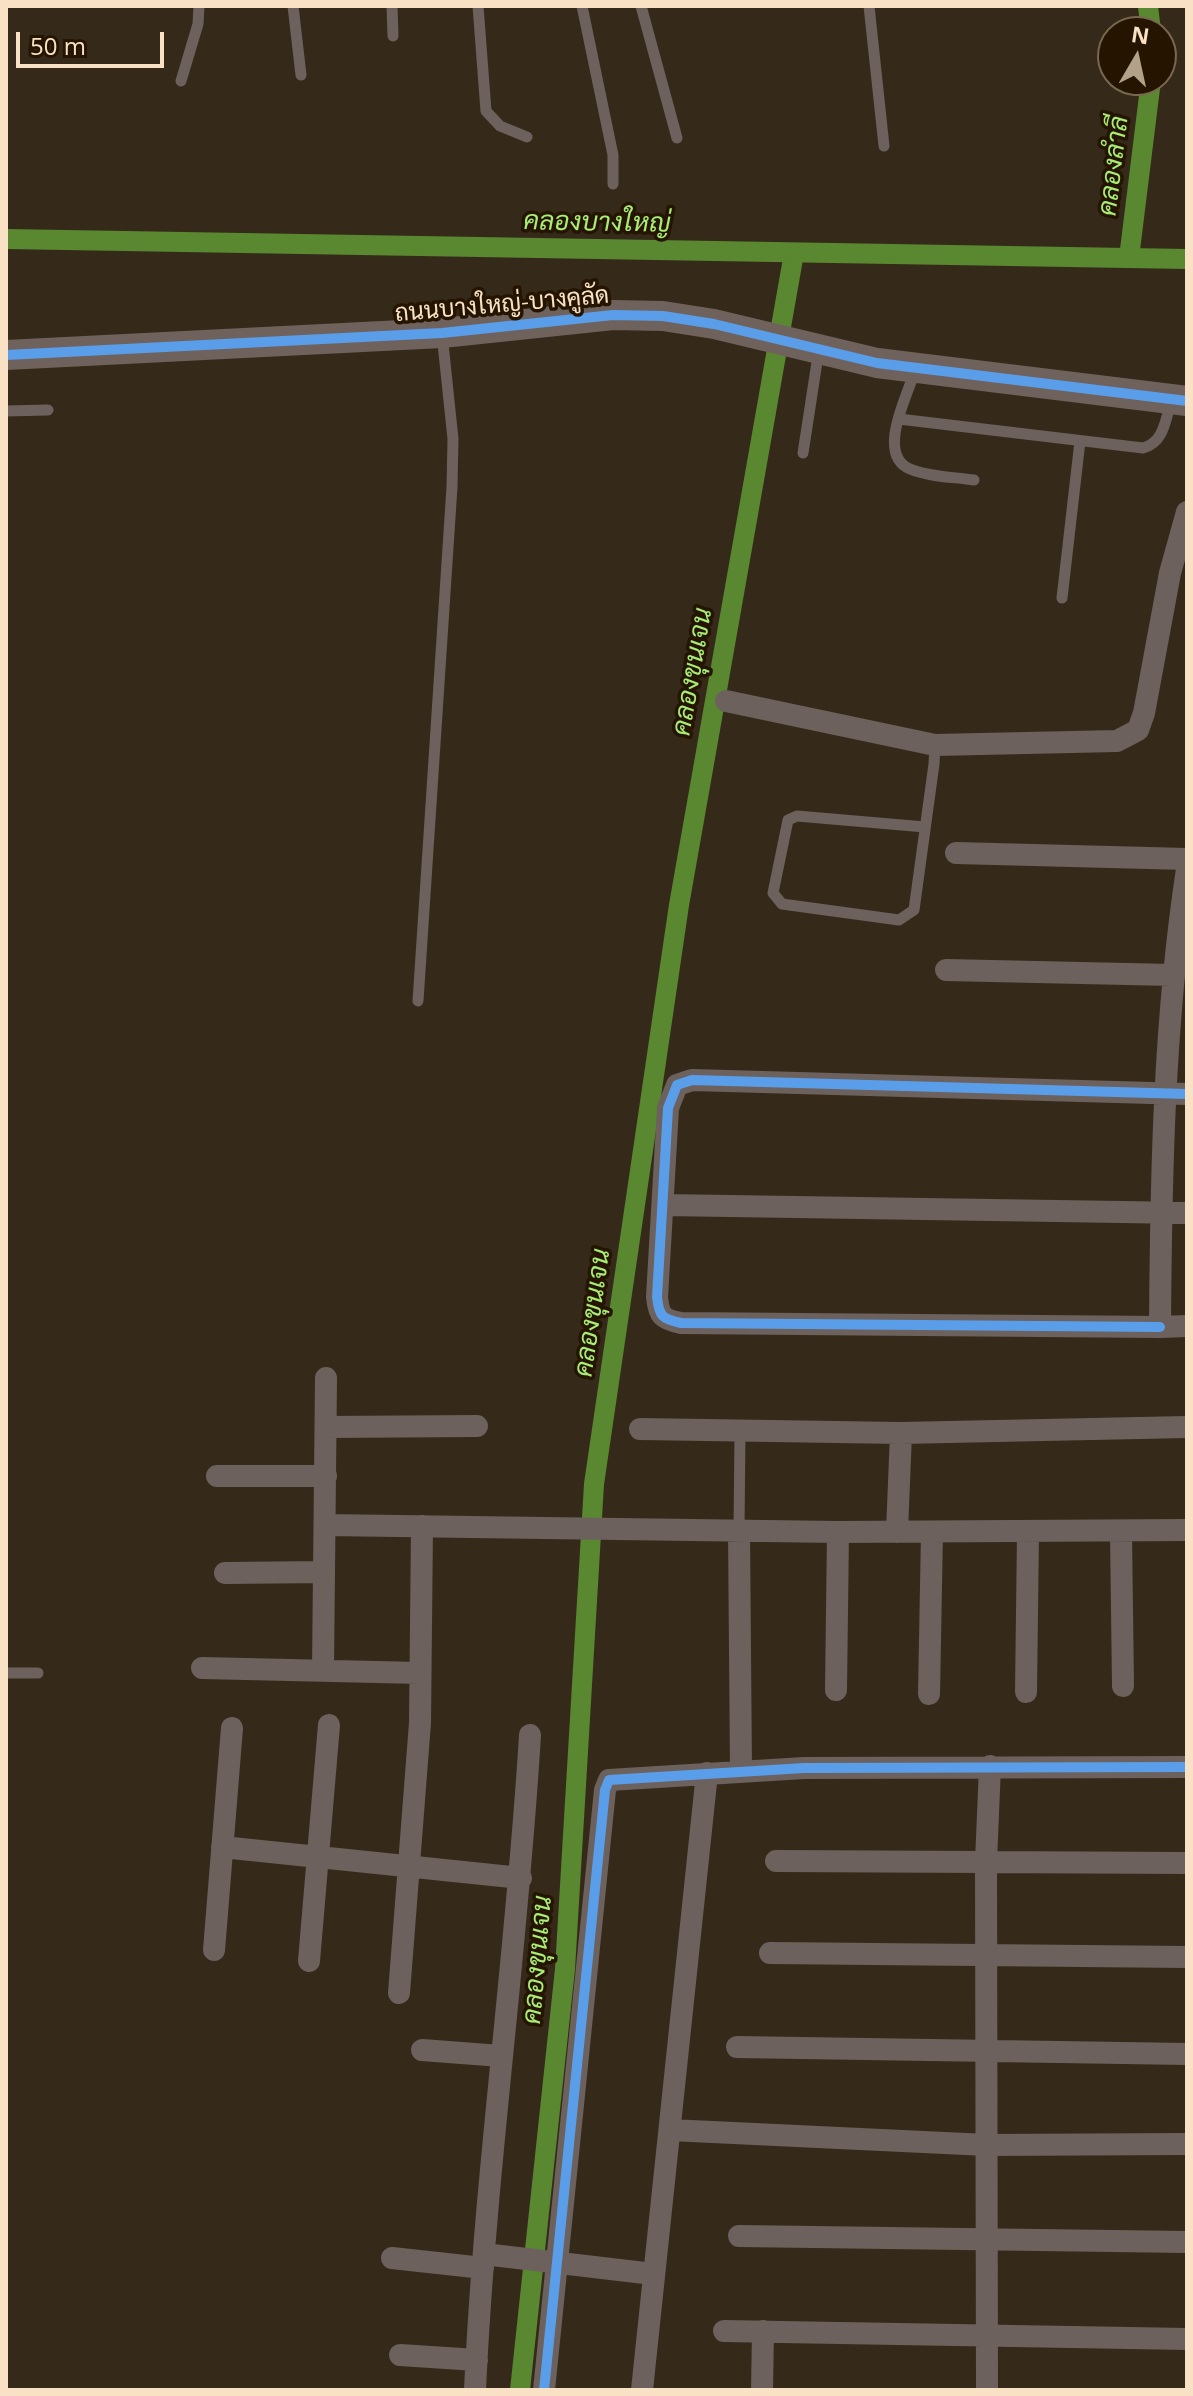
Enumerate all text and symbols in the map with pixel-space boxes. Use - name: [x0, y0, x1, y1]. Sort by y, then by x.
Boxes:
- scale bar: [20, 16, 168, 66]
- north arrow: [1097, 16, 1177, 96]
- text: N: [1129, 18, 1152, 50]
- text: 50 m: [30, 29, 86, 62]
- water label: คลองลำลี: [1092, 114, 1136, 218]
- water label: คลองบางใหญ่: [523, 206, 671, 240]
- street label: ถนนบางใหญ่-บางคูลัด: [394, 281, 610, 329]
- water label: คลองขุนเจน: [666, 606, 720, 738]
- water label: คลองขุนเจน: [569, 1247, 617, 1379]
- water label: คลองขุนเจน: [517, 1894, 559, 2026]

